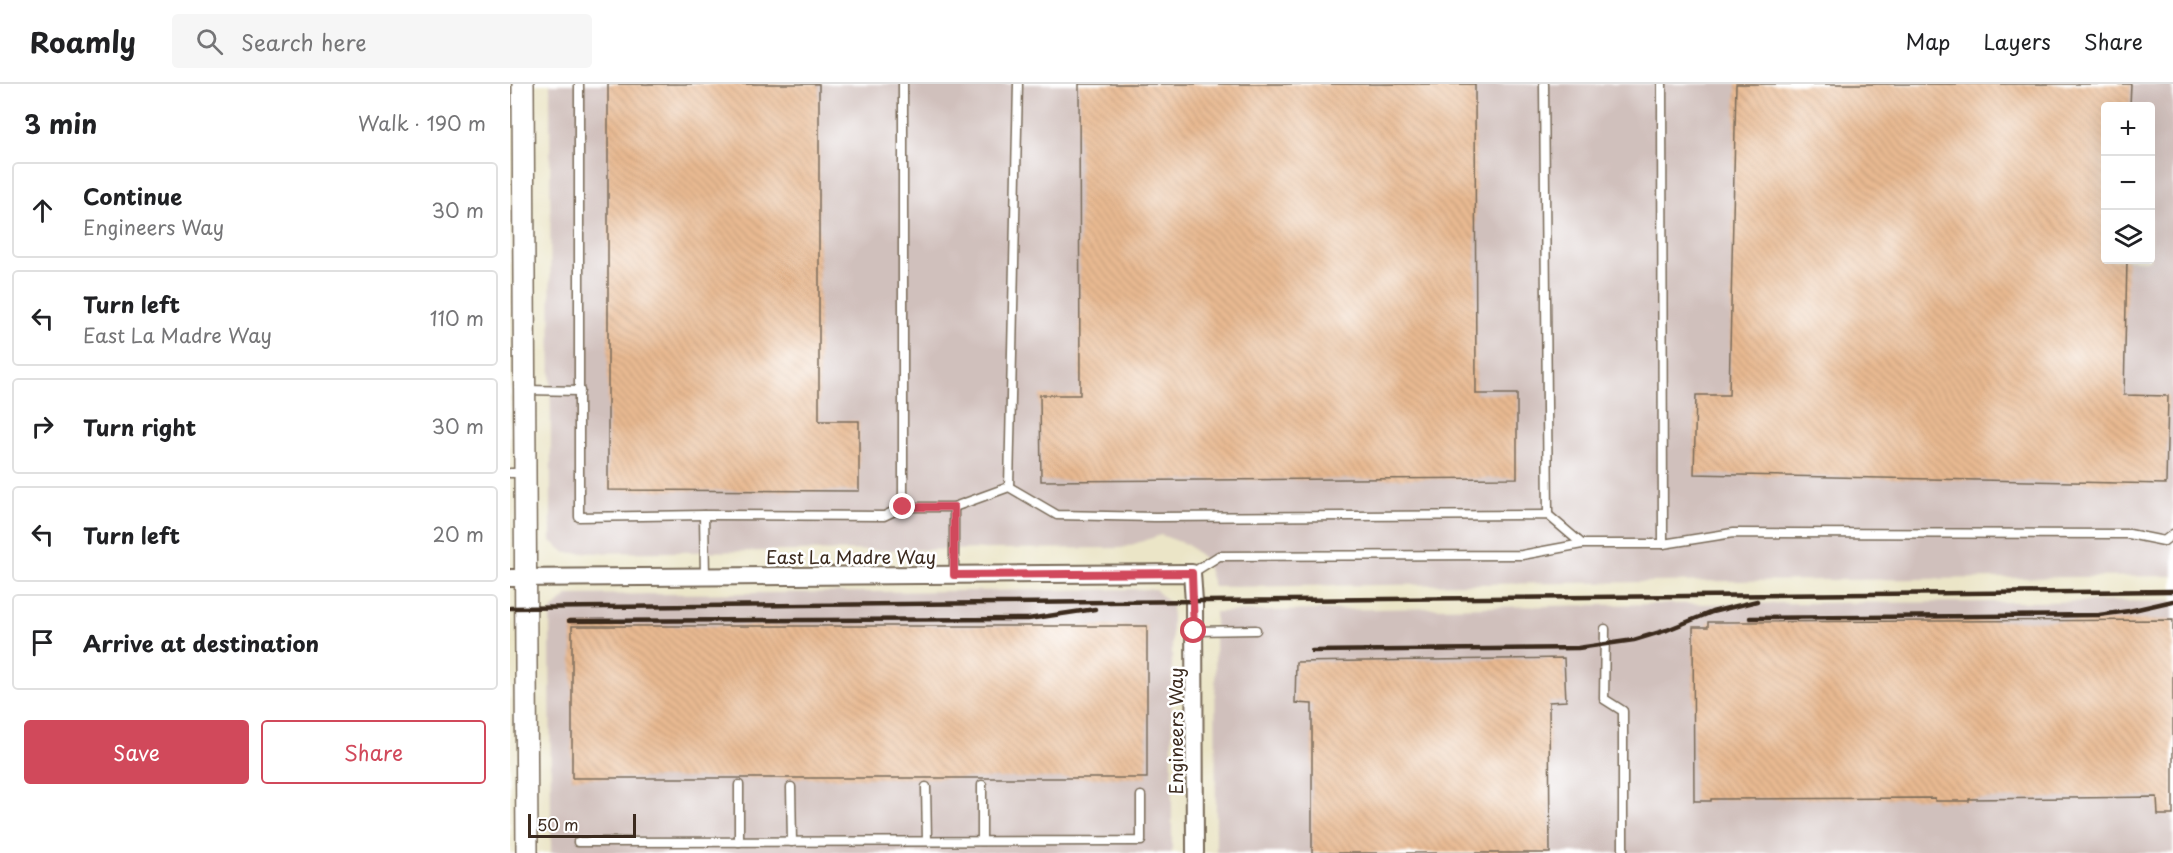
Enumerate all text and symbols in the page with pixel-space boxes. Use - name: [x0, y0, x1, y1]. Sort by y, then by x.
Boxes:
- search box: [172, 14, 592, 68]
- text: Roamly: [30, 20, 136, 63]
- icon: search: [193, 25, 226, 58]
- text: Search here: [241, 25, 367, 58]
- text: Map: [1906, 25, 1950, 57]
- text: Layers: [1983, 25, 2051, 57]
- text: Share: [2084, 25, 2143, 57]
- map controls: [2101, 102, 2155, 264]
- button: +: [2101, 102, 2155, 156]
- text: 3 min: [24, 104, 97, 143]
- text: Walk · 190 m: [358, 108, 486, 138]
- button: −: [2101, 156, 2155, 210]
- text: Continue: [83, 179, 182, 212]
- icon: ahead: [26, 194, 59, 227]
- text: 30 m: [431, 195, 484, 225]
- button: layers: [2101, 210, 2155, 264]
- text: Engineers Way: [83, 212, 224, 242]
- text: Turn left: [83, 287, 180, 320]
- icon: left: [26, 302, 59, 335]
- text: 110 m: [430, 303, 484, 333]
- text: East La Madre Way: [83, 320, 272, 350]
- icon: right: [26, 410, 59, 443]
- text: Turn right: [83, 410, 196, 443]
- text: 30 m: [431, 411, 484, 441]
- route end: [889, 493, 915, 519]
- icon: left: [26, 518, 59, 551]
- text: Turn left: [83, 518, 180, 551]
- text: 20 m: [432, 519, 484, 549]
- street label: East La Madre Way: [766, 543, 936, 570]
- route start: [1180, 617, 1206, 643]
- icon: arrive: [26, 626, 59, 659]
- text: Arrive at destination: [83, 626, 319, 659]
- street label: Engineers Way: [1162, 667, 1189, 795]
- button: Save: [24, 720, 249, 784]
- button: Share: [261, 720, 486, 784]
- scale bar: [528, 811, 636, 838]
- text: 50 m: [537, 812, 578, 836]

